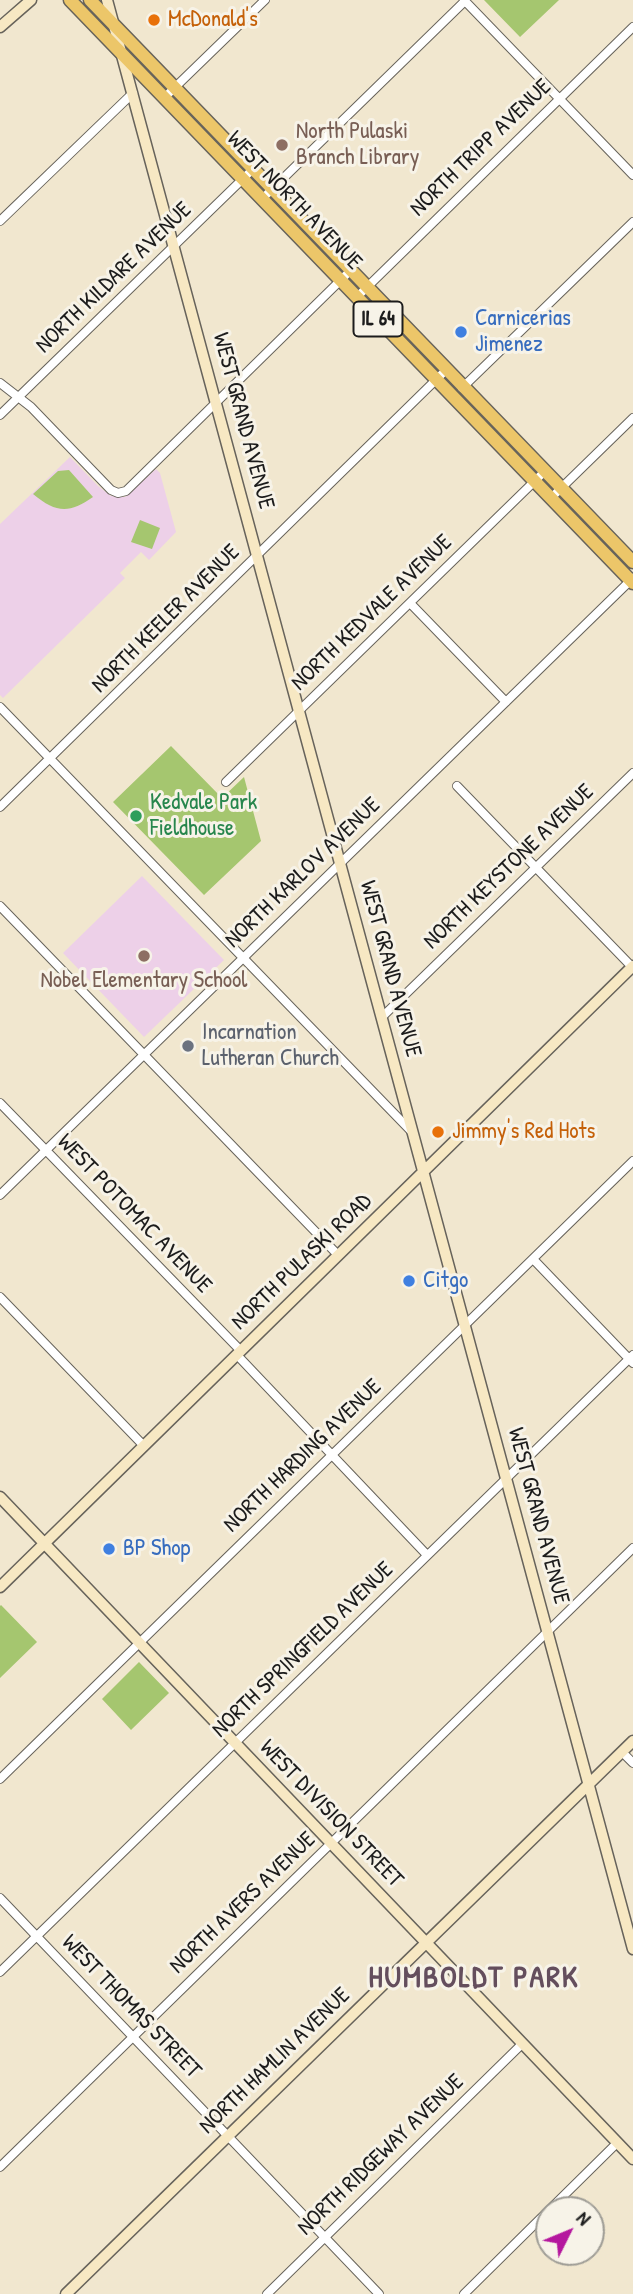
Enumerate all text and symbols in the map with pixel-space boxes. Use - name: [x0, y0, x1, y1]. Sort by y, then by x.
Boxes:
- place label: McDonald's: [168, 6, 258, 34]
- marker: McDonald's: [146, 12, 162, 28]
- street label: NORTH TRIPP AVENUE: [405, 74, 557, 222]
- place label: North Pulaski Branch Library: [296, 118, 419, 172]
- street label: WEST NORTH AVENUE: [221, 126, 367, 276]
- marker: North Pulaski Branch Library: [274, 137, 290, 153]
- street label: NORTH KILDARE AVENUE: [30, 197, 198, 359]
- road number: IL 64: [354, 302, 402, 336]
- place label: Carnicerias Jimenez: [475, 305, 571, 359]
- marker: Carnicerias Jimenez: [453, 324, 469, 340]
- street label: WEST GRAND AVENUE: [206, 330, 280, 512]
- street label: NORTH KEDVALE AVENUE: [286, 529, 458, 697]
- street label: NORTH KEELER AVENUE: [86, 539, 246, 699]
- street label: NORTH KEYSTONE AVENUE: [418, 779, 600, 955]
- place label: Kedvale Park Fieldhouse: [150, 789, 257, 843]
- street label: NORTH KARLOV AVENUE: [220, 792, 386, 954]
- marker: Kedvale Park Fieldhouse: [128, 808, 144, 824]
- street label: WEST GRAND AVENUE: [353, 878, 427, 1060]
- marker: Nobel Elementary School: [136, 948, 152, 964]
- place label: Nobel Elementary School: [41, 967, 247, 995]
- place label: Incarnation Lutheran Church: [202, 1019, 339, 1073]
- marker: Incarnation Lutheran Church: [180, 1038, 196, 1054]
- place label: Jimmy's Red Hots: [452, 1118, 595, 1146]
- marker: Jimmy's Red Hots: [430, 1124, 446, 1140]
- street label: WEST POTOMAC AVENUE: [51, 1129, 217, 1299]
- street label: NORTH PULASKI ROAD: [226, 1188, 378, 1336]
- place label: Citgo: [423, 1267, 468, 1295]
- marker: Citgo: [401, 1273, 417, 1289]
- street label: NORTH HARDING AVENUE: [218, 1373, 388, 1539]
- street label: WEST GRAND AVENUE: [501, 1425, 575, 1607]
- place label: BP Shop: [123, 1535, 190, 1563]
- marker: BP Shop: [101, 1541, 117, 1557]
- street label: NORTH SPRINGFIELD AVENUE: [207, 1556, 399, 1744]
- street label: WEST DIVISION STREET: [253, 1734, 409, 1894]
- street label: NORTH AVERS AVENUE: [164, 1826, 322, 1980]
- street label: WEST THOMAS STREET: [55, 1929, 207, 2085]
- district label: HUMBOLDT PARK: [370, 1961, 578, 1997]
- street label: NORTH HAMLIN AVENUE: [194, 1982, 356, 2140]
- street label: NORTH RIDGEWAY AVENUE: [292, 2068, 470, 2242]
- north arrow: [535, 2196, 605, 2266]
- text: N: [571, 2205, 597, 2231]

